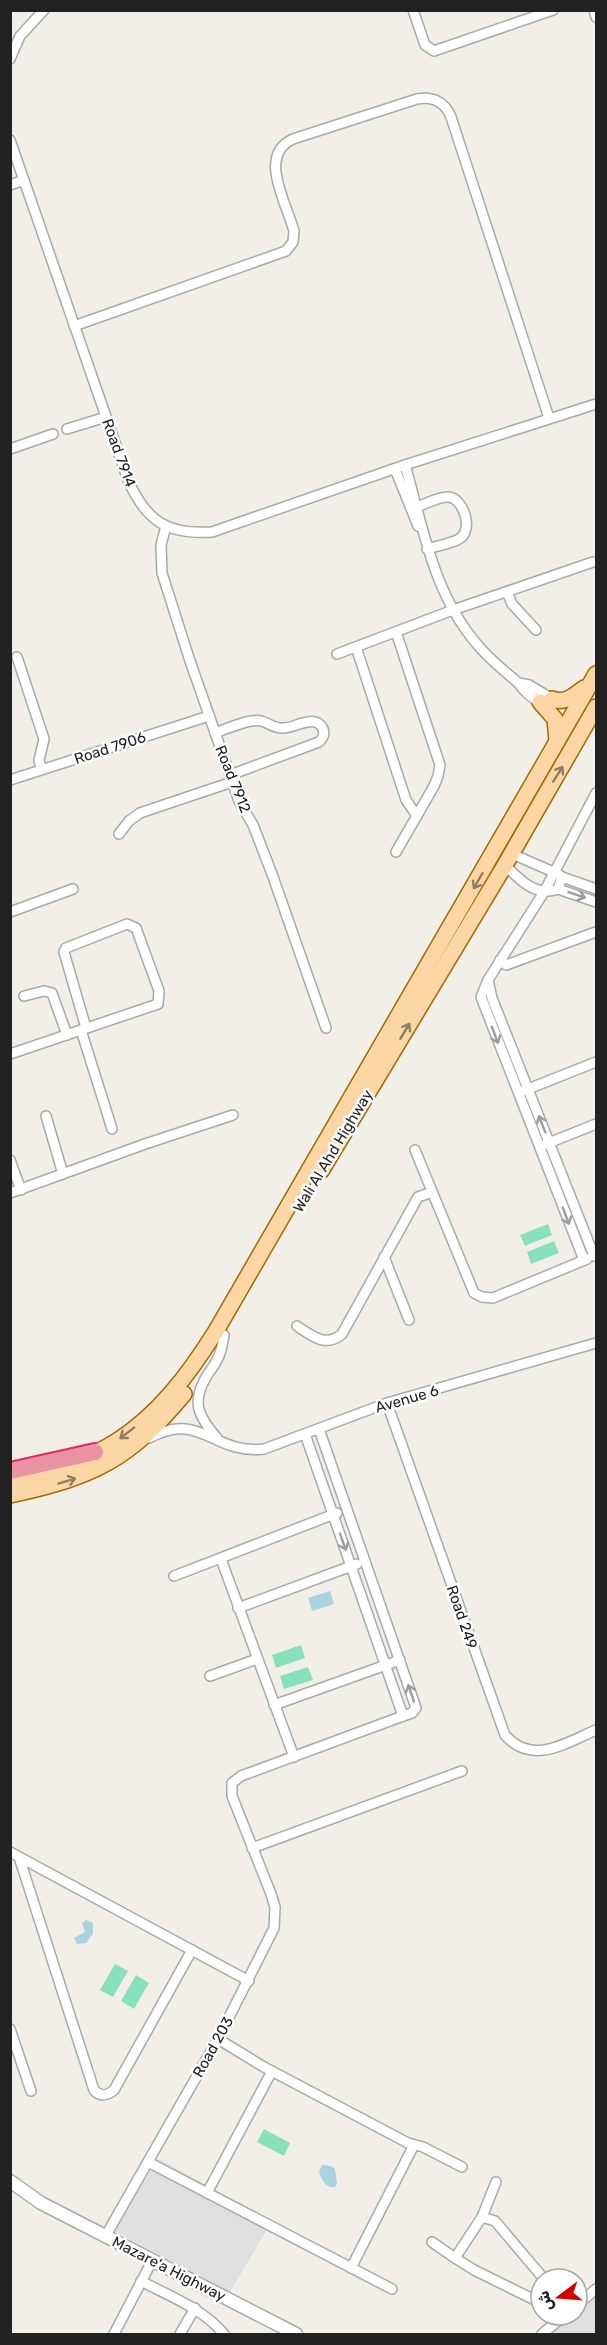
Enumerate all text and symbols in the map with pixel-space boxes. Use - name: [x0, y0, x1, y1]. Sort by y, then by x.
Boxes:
- street label: Road 7914: [98, 416, 140, 490]
- street label: Road 7906: [72, 728, 148, 768]
- street label: Road 7912: [211, 743, 255, 815]
- one-way arrow: [553, 766, 565, 783]
- one-way arrow: [472, 872, 484, 889]
- one-way arrow: [567, 891, 586, 902]
- one-way arrow: [399, 1023, 411, 1040]
- one-way arrow: [490, 1025, 501, 1044]
- street label: Wali Al Ahd Highway: [289, 1086, 377, 1216]
- one-way arrow: [536, 1115, 547, 1133]
- one-way arrow: [562, 1207, 573, 1225]
- street label: Avenue 6: [373, 1381, 441, 1417]
- one-way arrow: [120, 1426, 136, 1439]
- one-way arrow: [57, 1475, 76, 1486]
- one-way arrow: [339, 1532, 350, 1551]
- street label: Road 249: [443, 1583, 481, 1651]
- one-way arrow: [405, 1684, 416, 1703]
- street label: Road 203: [189, 2014, 237, 2080]
- street label: Mazare'a Highway: [109, 2233, 229, 2305]
- north arrow: [529, 2267, 589, 2327]
- text: ش: [533, 2289, 557, 2313]

